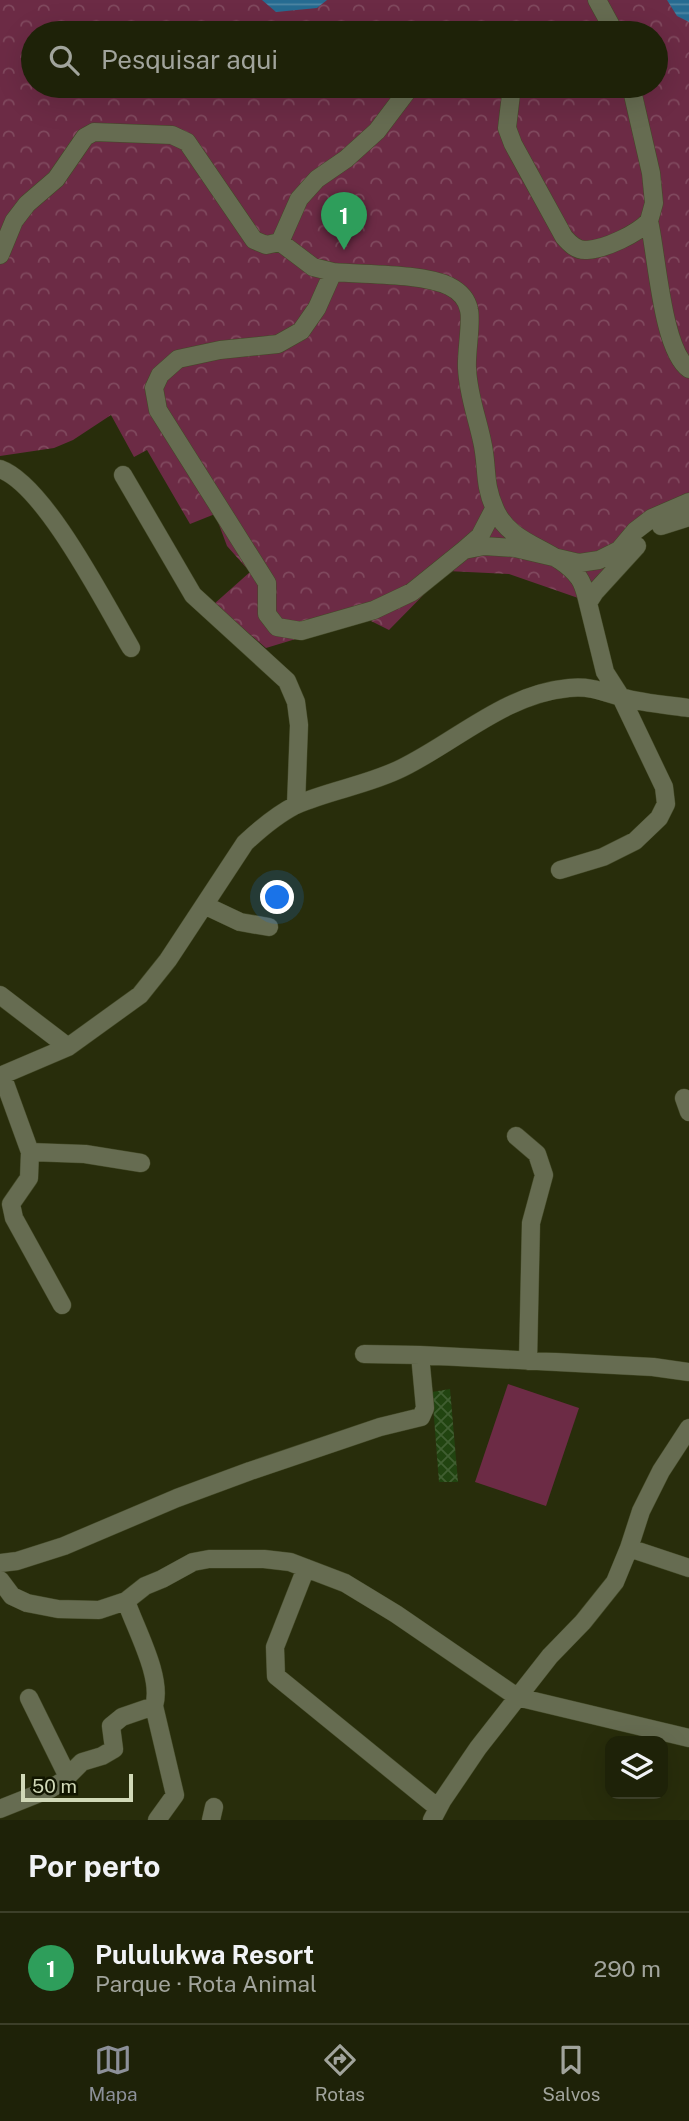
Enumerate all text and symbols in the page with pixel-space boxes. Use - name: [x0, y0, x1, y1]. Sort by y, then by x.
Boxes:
- search box: [21, 21, 668, 98]
- icon: search: [45, 41, 83, 79]
- text: Pesquisar aqui: [101, 44, 278, 75]
- pin: 1: [321, 192, 367, 250]
- your location: [260, 880, 294, 914]
- map controls: [605, 1736, 668, 1799]
- button: layers: [605, 1736, 668, 1799]
- scale bar: [21, 1771, 133, 1803]
- text: 50 m: [32, 1775, 77, 1797]
- text: Por perto: [28, 1848, 160, 1884]
- text: Pululukwa Resort: [95, 1939, 314, 1970]
- text: 1: [46, 1955, 56, 1982]
- text: 290 m: [594, 1955, 661, 1982]
- text: Parque · Rota Animal: [95, 1970, 317, 1997]
- tab: Mapa: [89, 2041, 138, 2105]
- tab: Rotas: [315, 2041, 365, 2105]
- tab: Salvos: [542, 2041, 600, 2105]

